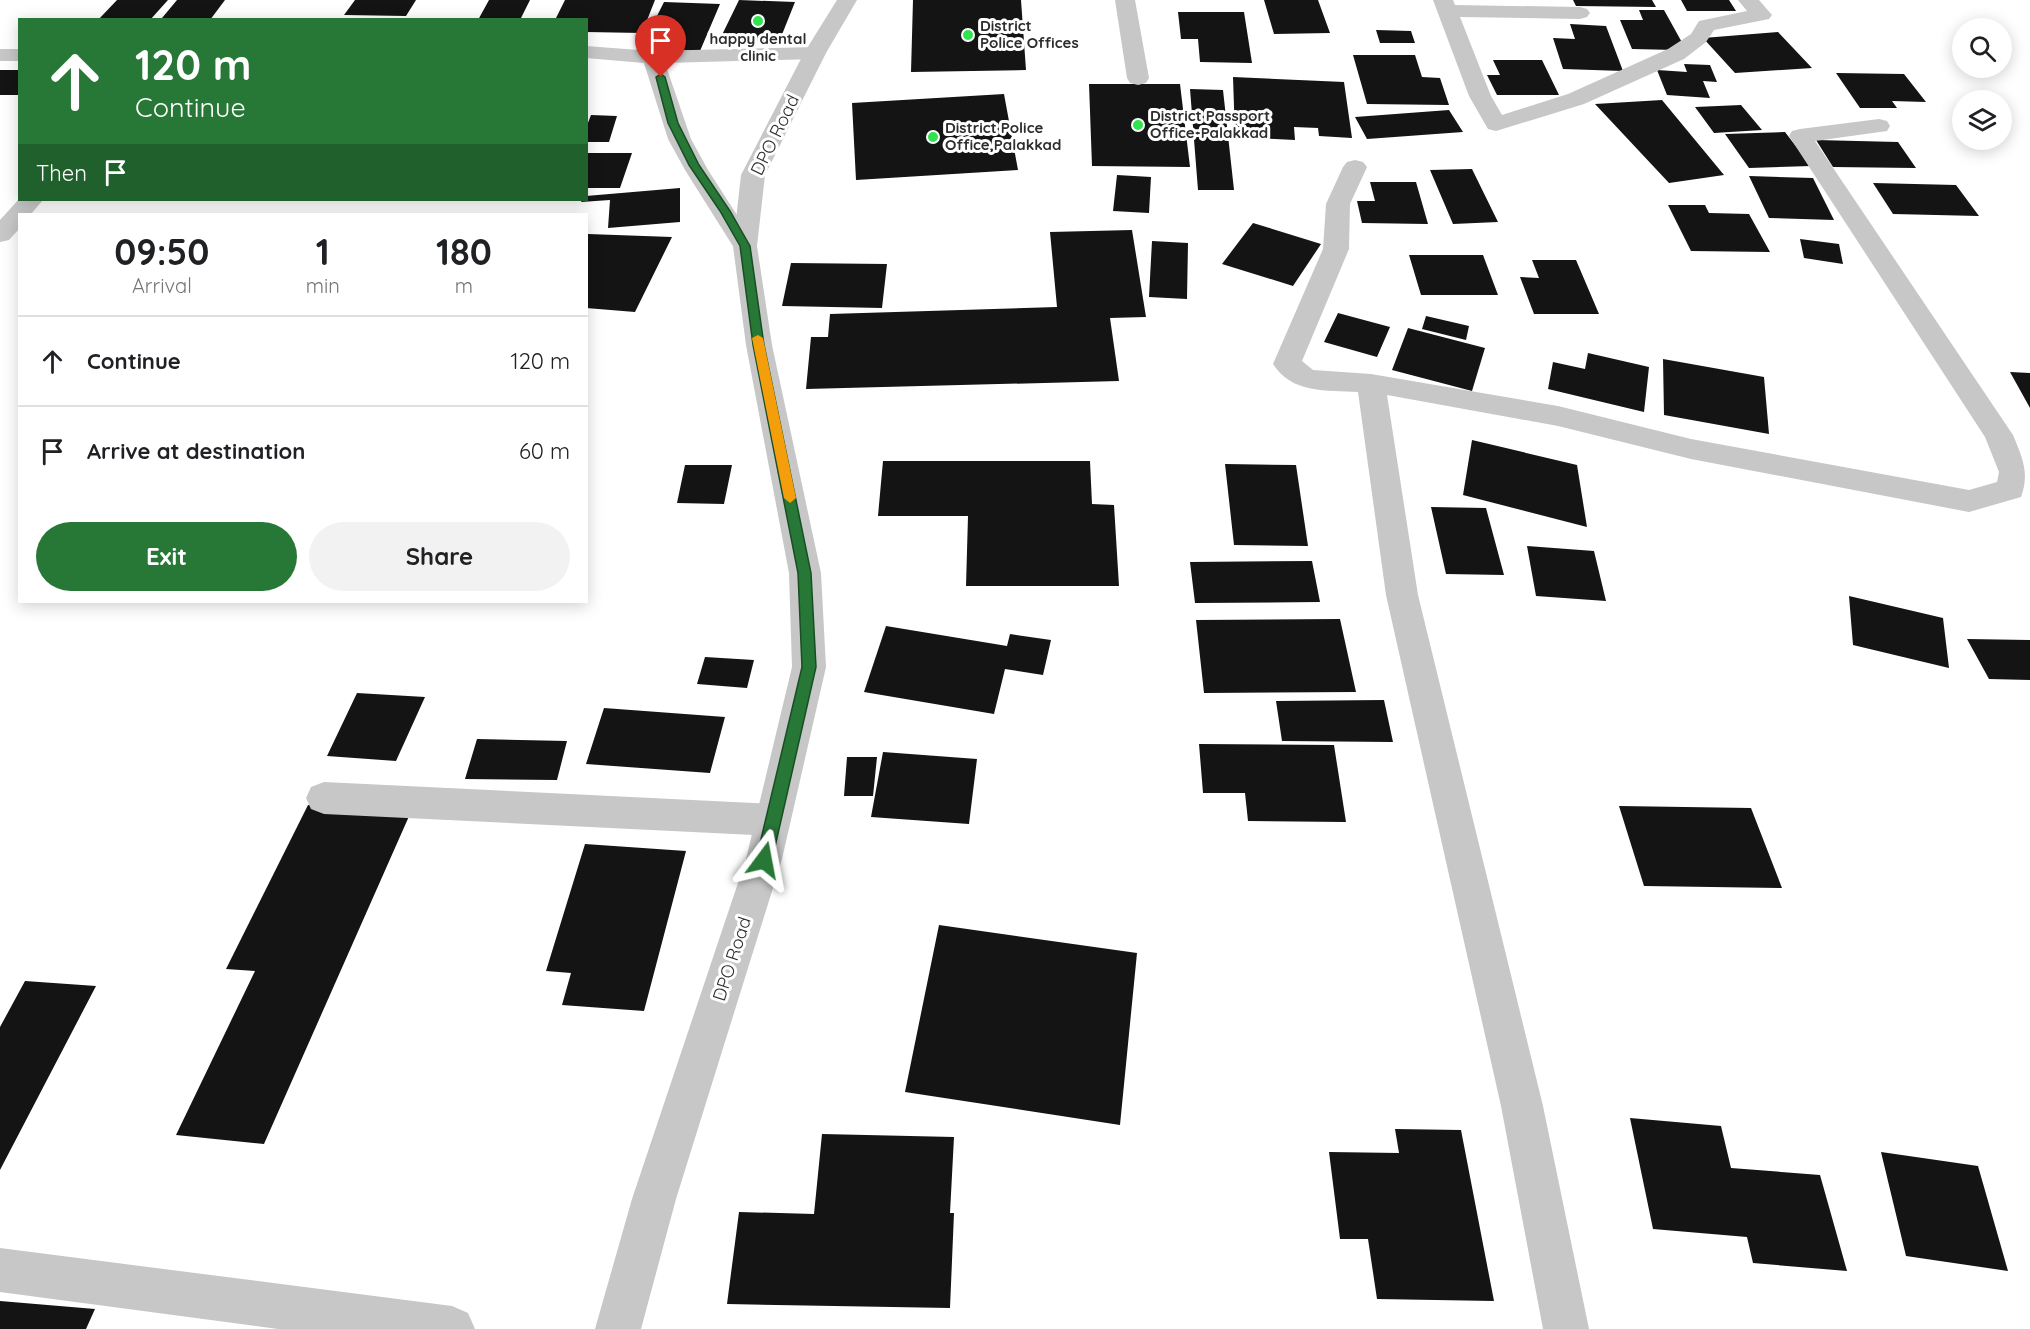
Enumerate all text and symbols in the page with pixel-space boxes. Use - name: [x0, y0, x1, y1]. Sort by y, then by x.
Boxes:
- marker: happy dental clinic: [751, 14, 765, 28]
- pin: [635, 15, 686, 77]
- place label: District Police Offices: [980, 16, 1079, 52]
- map controls: [1952, 18, 2012, 150]
- button: search: [1952, 18, 2012, 78]
- icon: arrive: [644, 24, 677, 57]
- marker: District Police Offices: [961, 28, 975, 42]
- place label: happy dental clinic: [710, 29, 806, 65]
- text: 120 m: [135, 38, 252, 91]
- icon: ahead: [36, 42, 114, 120]
- text: Continue: [135, 90, 246, 124]
- button: layers: [1952, 90, 2012, 150]
- street label: DPO Road: [745, 91, 804, 179]
- place label: District Passport Office-Palakkad: [1150, 106, 1270, 142]
- place label: District Police Office,Palakkad: [945, 118, 1061, 154]
- marker: District Passport Office-Palakkad: [1131, 118, 1145, 132]
- marker: District Police Office,Palakkad: [926, 130, 940, 144]
- icon: arrive: [99, 156, 132, 189]
- text: Then: [36, 159, 87, 187]
- text: 09:50: [114, 229, 209, 274]
- text: 1: [316, 229, 330, 274]
- text: 180: [436, 229, 492, 274]
- text: Arrival: [132, 273, 192, 298]
- text: min: [306, 273, 340, 298]
- text: m: [455, 273, 473, 298]
- icon: ahead: [36, 345, 69, 378]
- text: Continue: [87, 347, 181, 375]
- text: 120 m: [511, 347, 570, 375]
- icon: arrive: [36, 435, 69, 468]
- text: Arrive at destination: [87, 437, 305, 465]
- text: 60 m: [519, 437, 570, 465]
- button: Exit: [36, 522, 297, 591]
- button: Share: [309, 522, 570, 591]
- position arrow: [732, 828, 796, 892]
- street label: DPO Road: [707, 914, 756, 1004]

